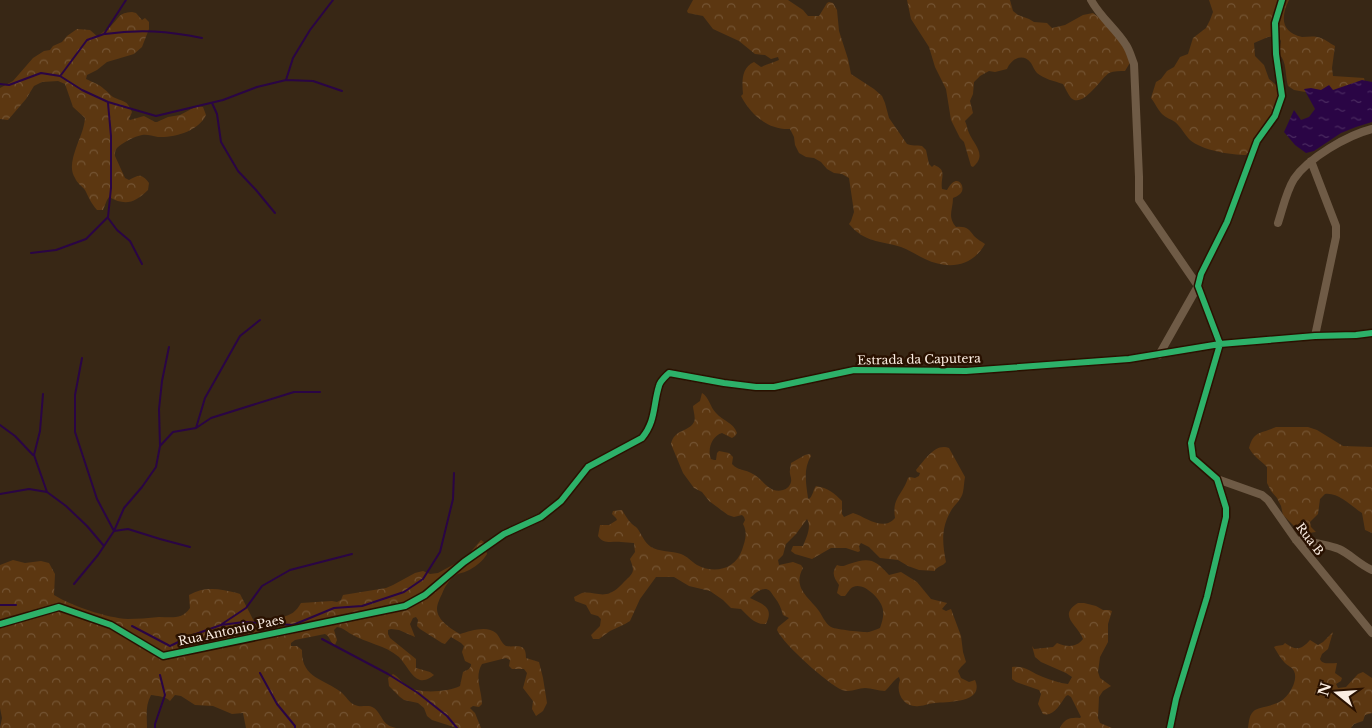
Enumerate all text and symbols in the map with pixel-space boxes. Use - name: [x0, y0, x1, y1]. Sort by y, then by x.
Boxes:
- street label: Estrada da Caputera: [857, 350, 981, 368]
- street label: Rua B: [1293, 520, 1327, 558]
- street label: Rua Antonio Paes: [177, 611, 285, 649]
- north arrow: [1312, 668, 1362, 718]
- text: N: [1314, 680, 1335, 698]

